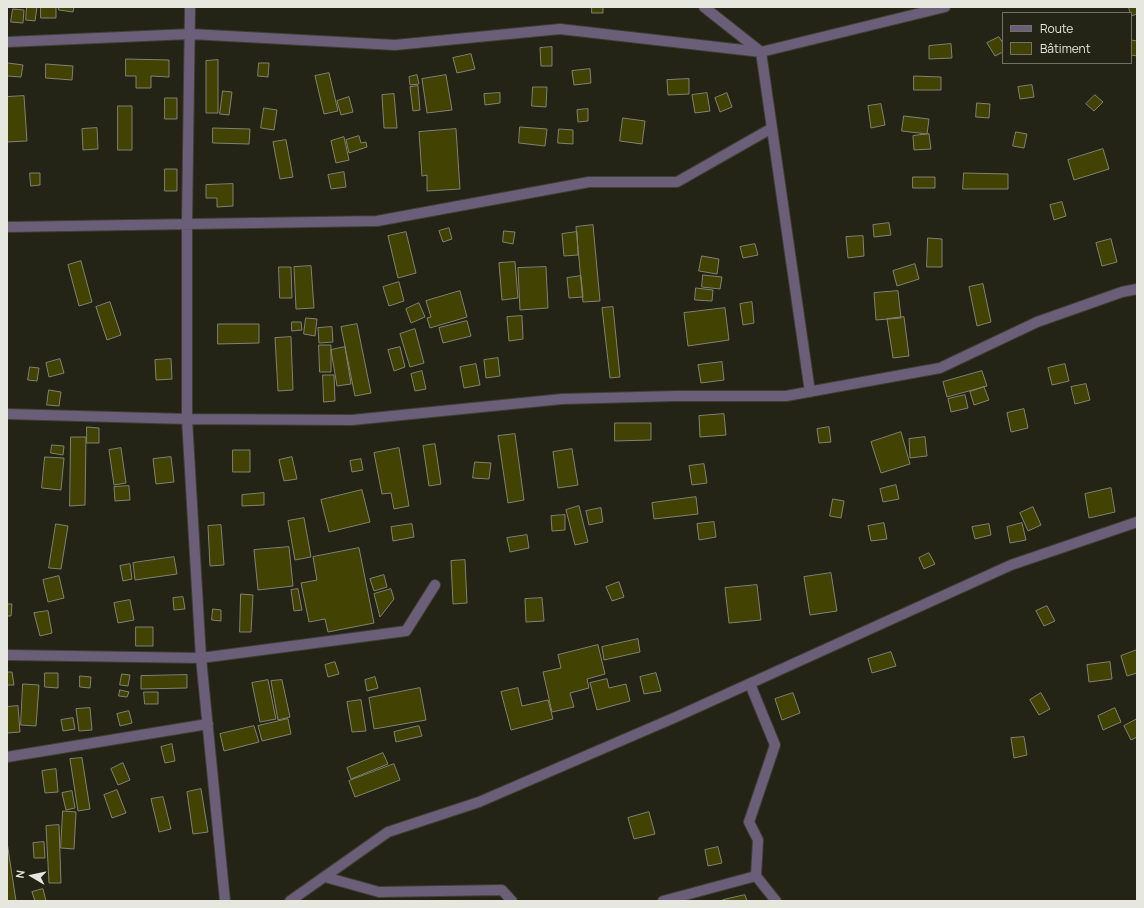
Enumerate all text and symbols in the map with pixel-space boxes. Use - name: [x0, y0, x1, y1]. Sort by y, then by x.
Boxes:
- legend: [1002, 12, 1132, 64]
- text: Route: [1040, 20, 1073, 37]
- text: Bâtiment: [1040, 40, 1091, 57]
- north arrow: [12, 856, 52, 896]
- text: N: [12, 869, 28, 879]

